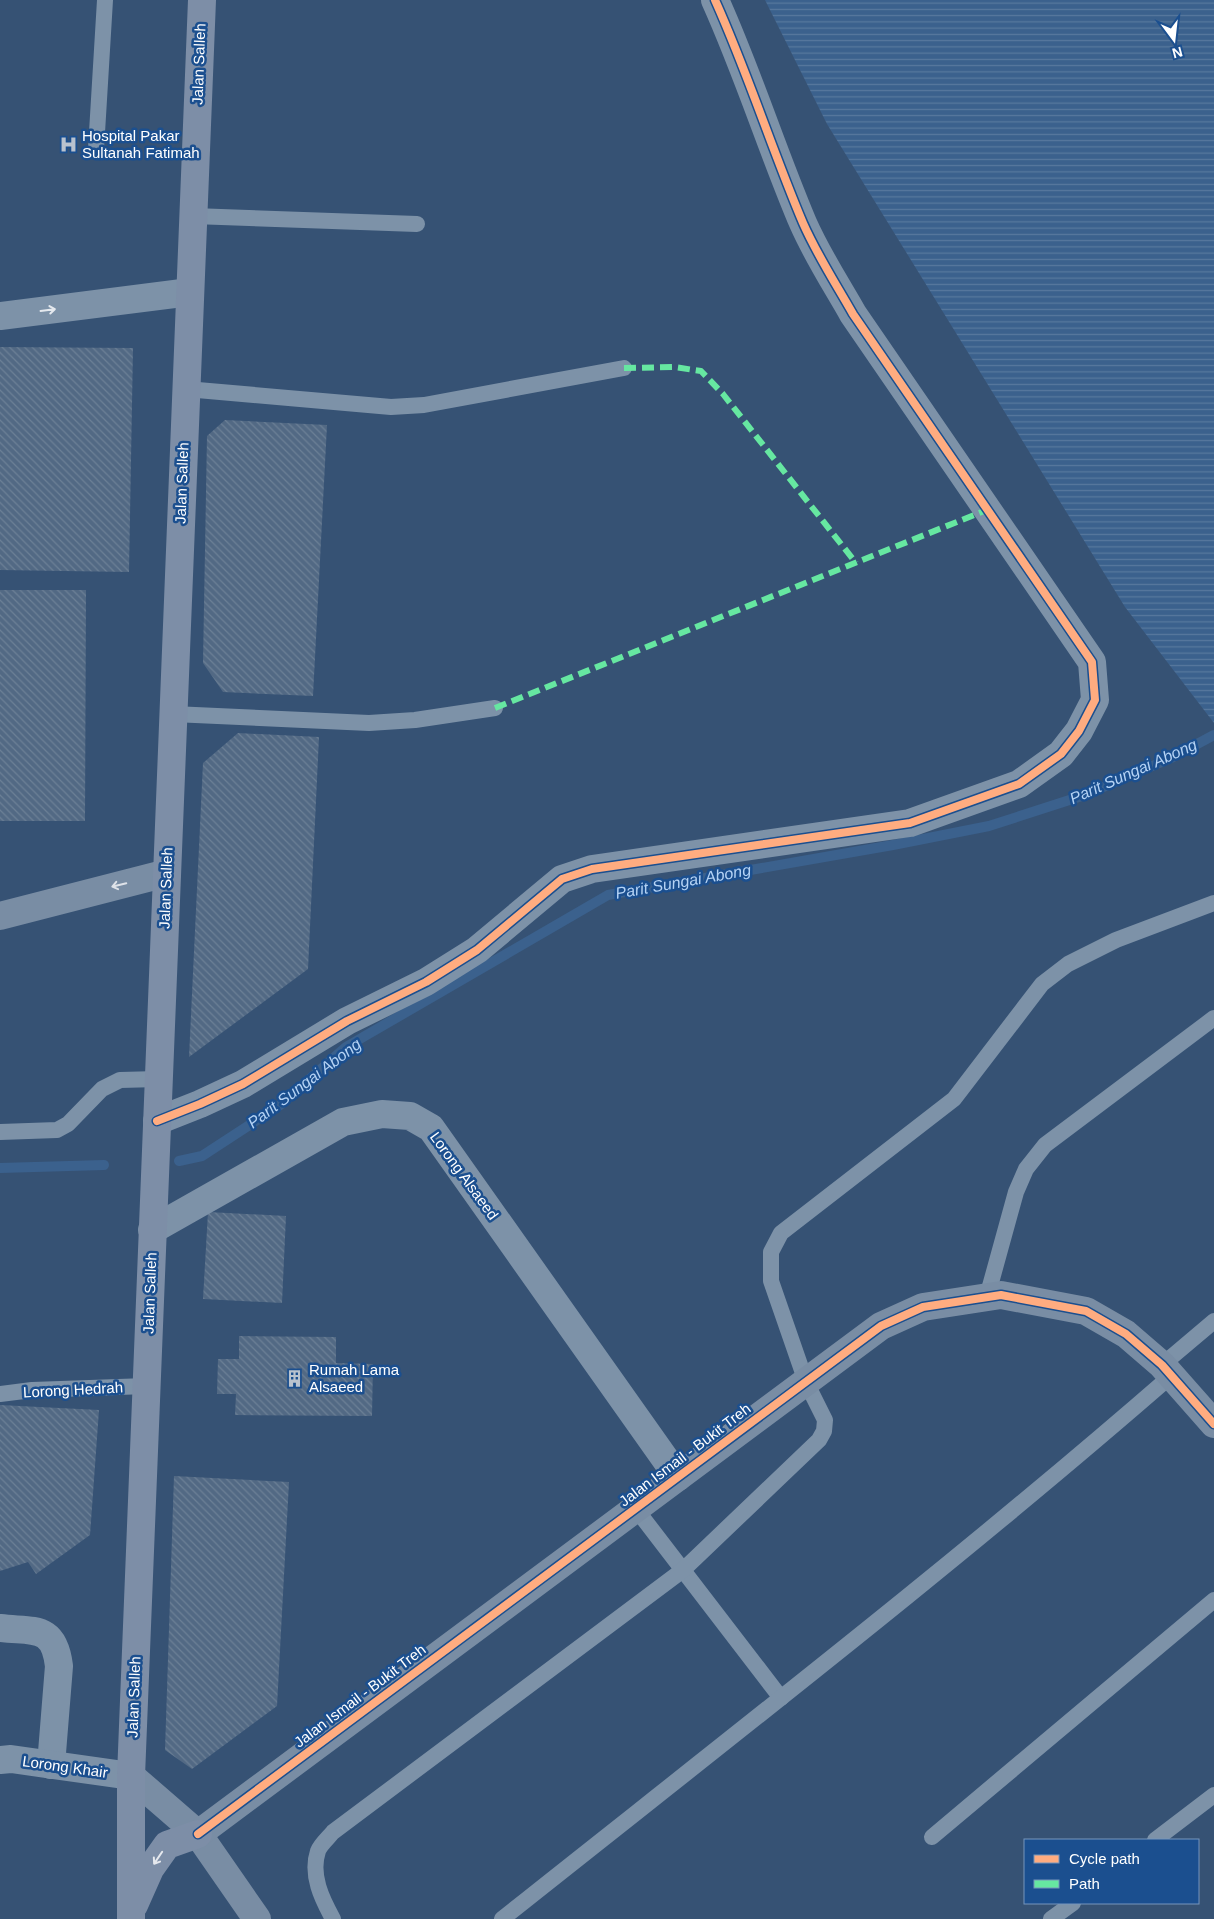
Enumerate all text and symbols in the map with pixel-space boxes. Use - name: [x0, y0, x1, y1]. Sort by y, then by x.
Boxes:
- north arrow: [1149, 15, 1199, 65]
- street label: Jalan Salleh: [189, 23, 208, 105]
- text: N: [1170, 44, 1184, 62]
- place label: Hospital Pakar Sultanah Fatimah: [82, 127, 200, 161]
- hospital icon: Hospital Pakar Sultanah Fatimah: [58, 135, 78, 155]
- one-way arrow: [40, 305, 56, 315]
- street label: Jalan Salleh: [172, 442, 191, 524]
- water label: Parit Sungai Abong: [1067, 736, 1199, 807]
- street label: Jalan Salleh: [156, 847, 175, 929]
- water label: Parit Sungai Abong: [614, 861, 752, 902]
- one-way arrow: [112, 881, 128, 890]
- water label: Parit Sungai Abong: [244, 1035, 364, 1131]
- street label: Lorong Alsaeed: [427, 1129, 502, 1223]
- street label: Jalan Salleh: [140, 1252, 159, 1334]
- place label: Rumah Lama Alsaeed: [309, 1361, 400, 1395]
- building icon: Rumah Lama Alsaeed: [285, 1369, 305, 1389]
- street label: Lorong Hedrah: [23, 1378, 123, 1401]
- street label: Jalan Ismail - Bukit Treh: [616, 1400, 754, 1510]
- street label: Jalan Ismail - Bukit Treh: [291, 1641, 429, 1751]
- street label: Jalan Salleh: [124, 1656, 143, 1738]
- street label: Lorong Khair: [21, 1752, 109, 1781]
- legend: [1024, 1839, 1199, 1904]
- text: Cycle path: [1069, 1850, 1140, 1867]
- one-way arrow: [153, 1851, 163, 1865]
- text: Path: [1069, 1875, 1100, 1892]

